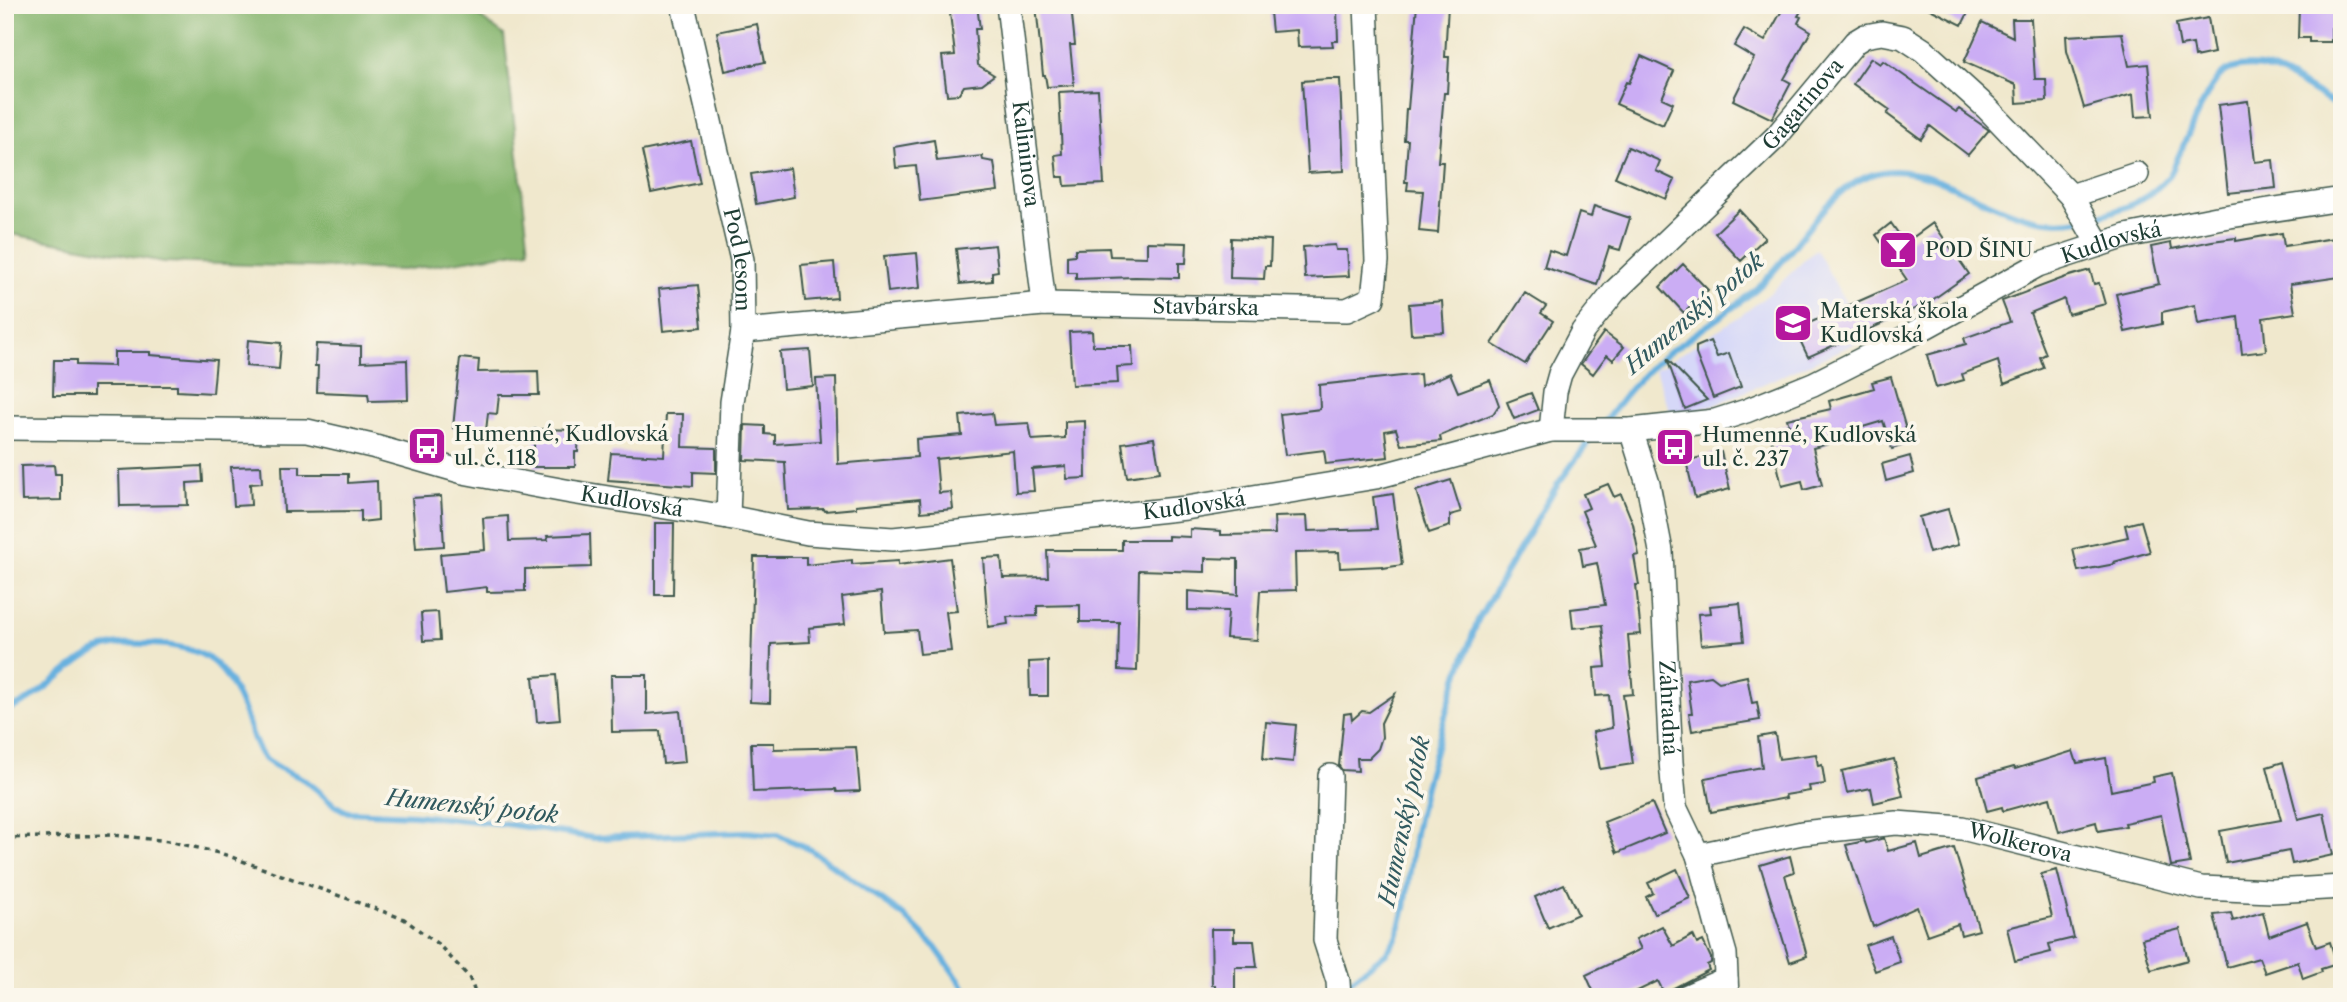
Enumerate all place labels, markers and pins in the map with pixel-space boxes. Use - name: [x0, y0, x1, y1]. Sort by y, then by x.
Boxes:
- bar icon: POD ŠINU: [1877, 229, 1919, 271]
- place label: POD ŠINU: [1925, 237, 2033, 262]
- place label: Materská škola Kudlovská: [1820, 298, 1969, 347]
- school or university icon: Materská škola Kudlovská: [1772, 302, 1814, 344]
- place label: Humenné, Kudlovská ul. č. 118: [454, 421, 669, 470]
- place label: Humenné, Kudlovská ul. č. 237: [1702, 422, 1917, 471]
- bus stop icon: Humenné, Kudlovská ul. č. 118: [406, 425, 448, 467]
- bus stop icon: Humenné, Kudlovská ul. č. 237: [1654, 426, 1696, 468]

